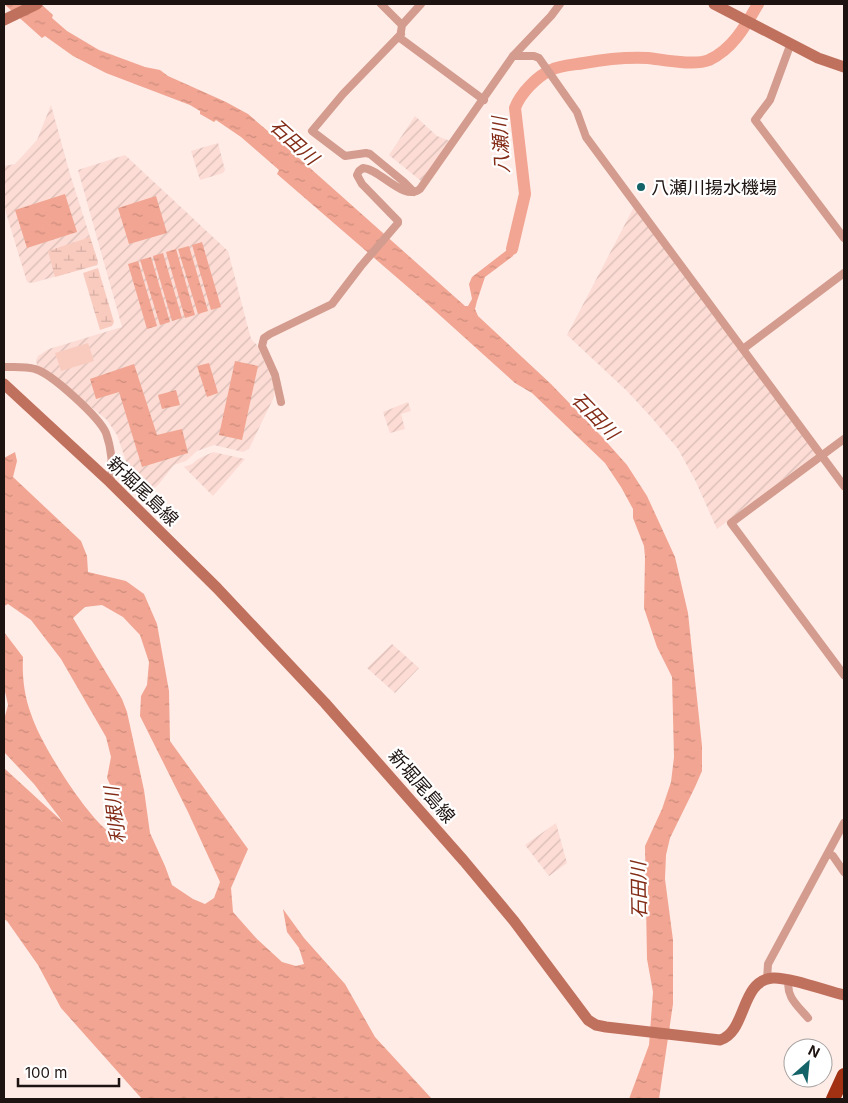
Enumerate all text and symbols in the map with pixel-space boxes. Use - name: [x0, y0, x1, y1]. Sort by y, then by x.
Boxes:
- water label: 石田川: [265, 114, 324, 171]
- water label: 八瀬川: [488, 114, 514, 174]
- place label: 八瀬川揚水機場: [651, 177, 777, 198]
- marker: 八瀬川揚水機場: [635, 181, 647, 193]
- water label: 石田川: [567, 388, 624, 446]
- street label: 新堀尾島線: [103, 452, 183, 530]
- street label: 新堀尾島線: [385, 745, 459, 827]
- water label: 利根川: [100, 783, 130, 845]
- water label: 石田川: [627, 859, 651, 919]
- north arrow: [783, 1038, 833, 1088]
- text: N: [806, 1041, 823, 1061]
- scale bar: [18, 1056, 119, 1088]
- text: 100 m: [25, 1063, 67, 1082]

